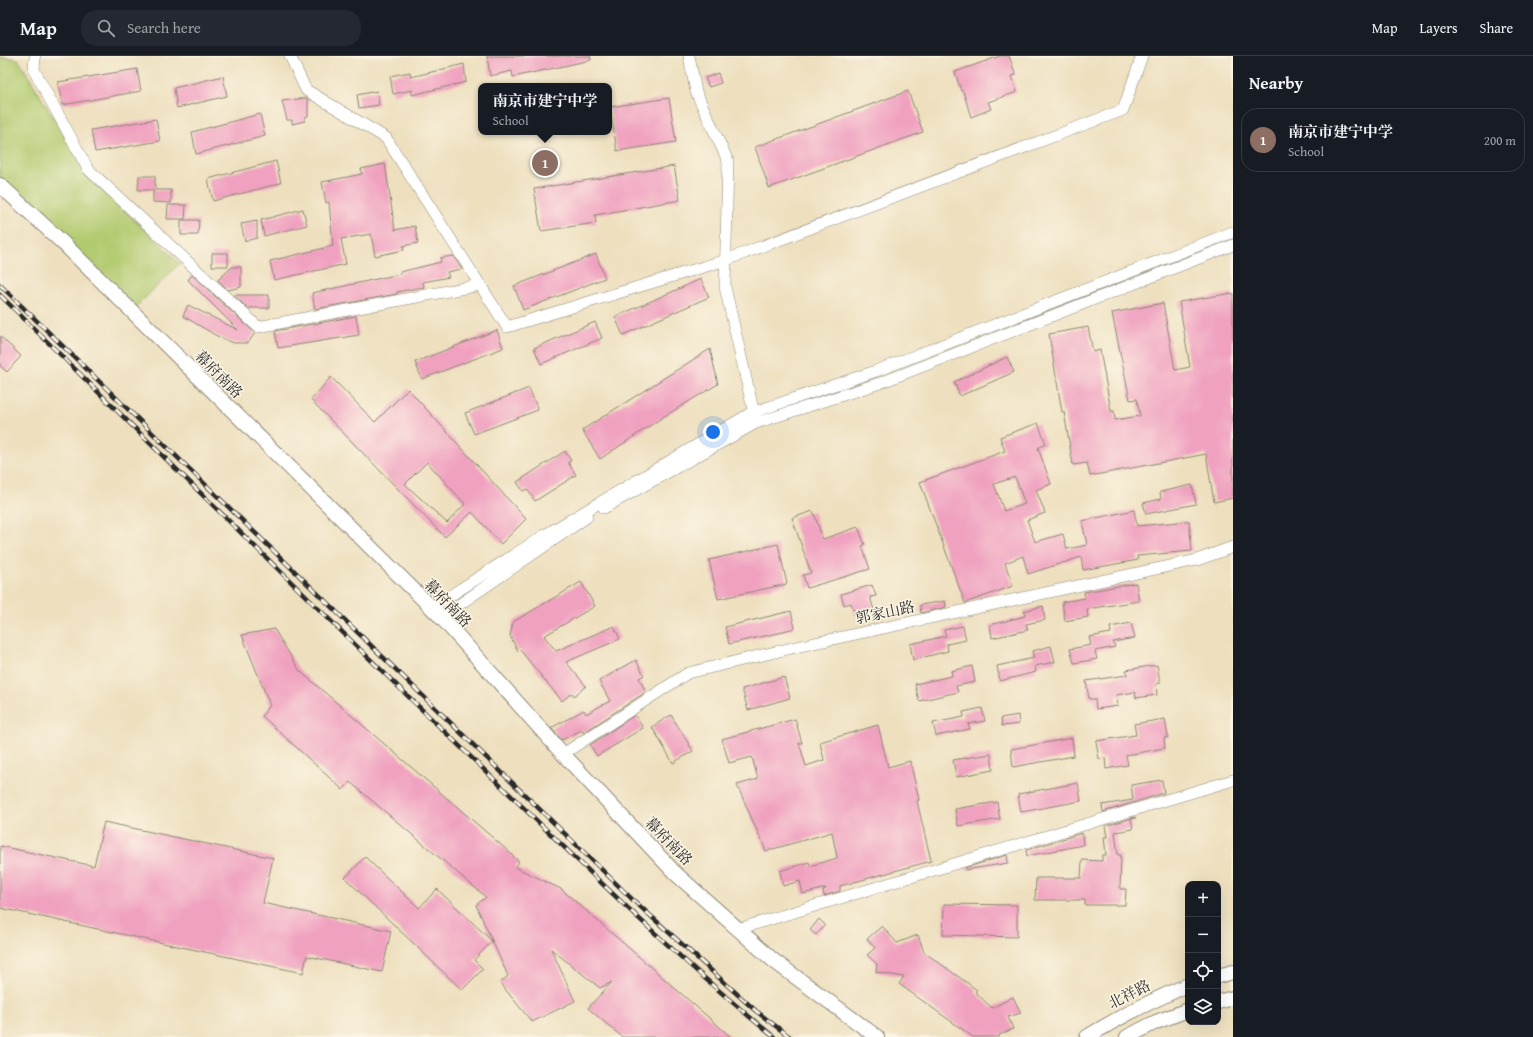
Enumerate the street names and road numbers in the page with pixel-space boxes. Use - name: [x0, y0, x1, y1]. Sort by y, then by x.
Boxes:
- street label: 幕府南路: [190, 345, 248, 403]
- street label: 幕府南路: [420, 574, 476, 632]
- street label: 郭家山路: [853, 595, 917, 629]
- street label: 幕府南路: [641, 812, 697, 870]
- street label: 北祥路: [1104, 974, 1154, 1014]

